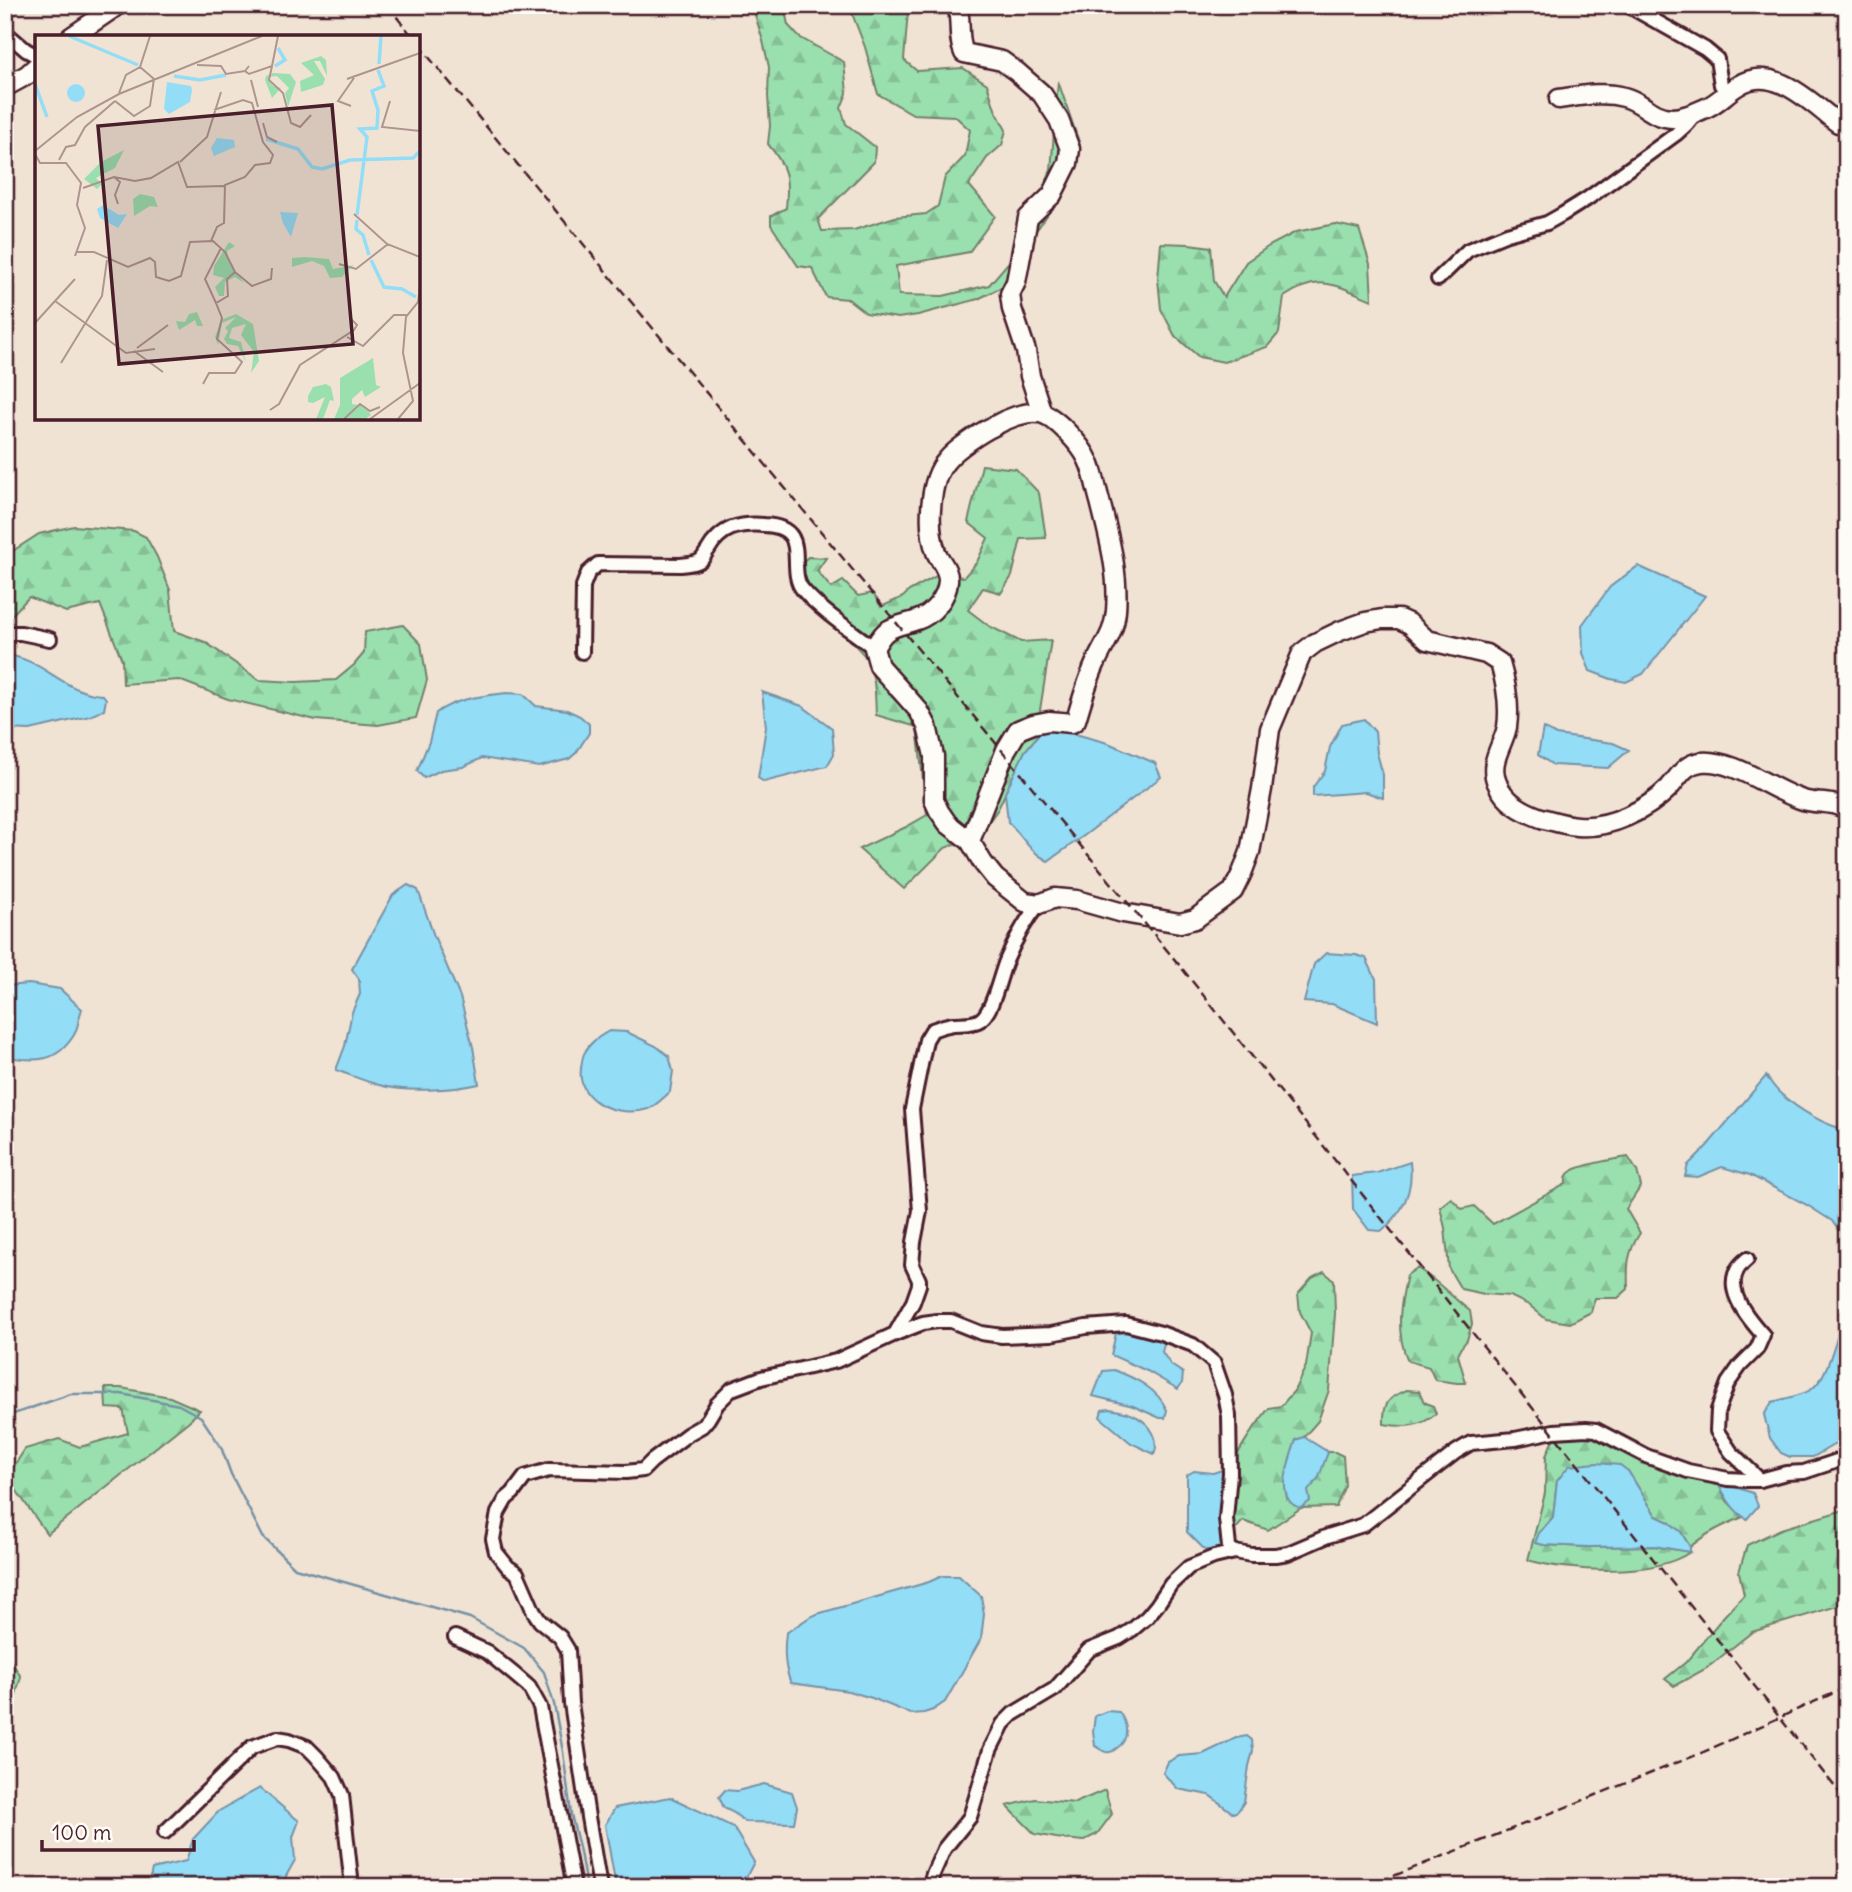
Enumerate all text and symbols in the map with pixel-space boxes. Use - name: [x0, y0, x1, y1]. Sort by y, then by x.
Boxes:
- inset map: [35, 35, 420, 420]
- scale bar: [42, 1808, 194, 1852]
- text: 100 m: [52, 1819, 111, 1846]

